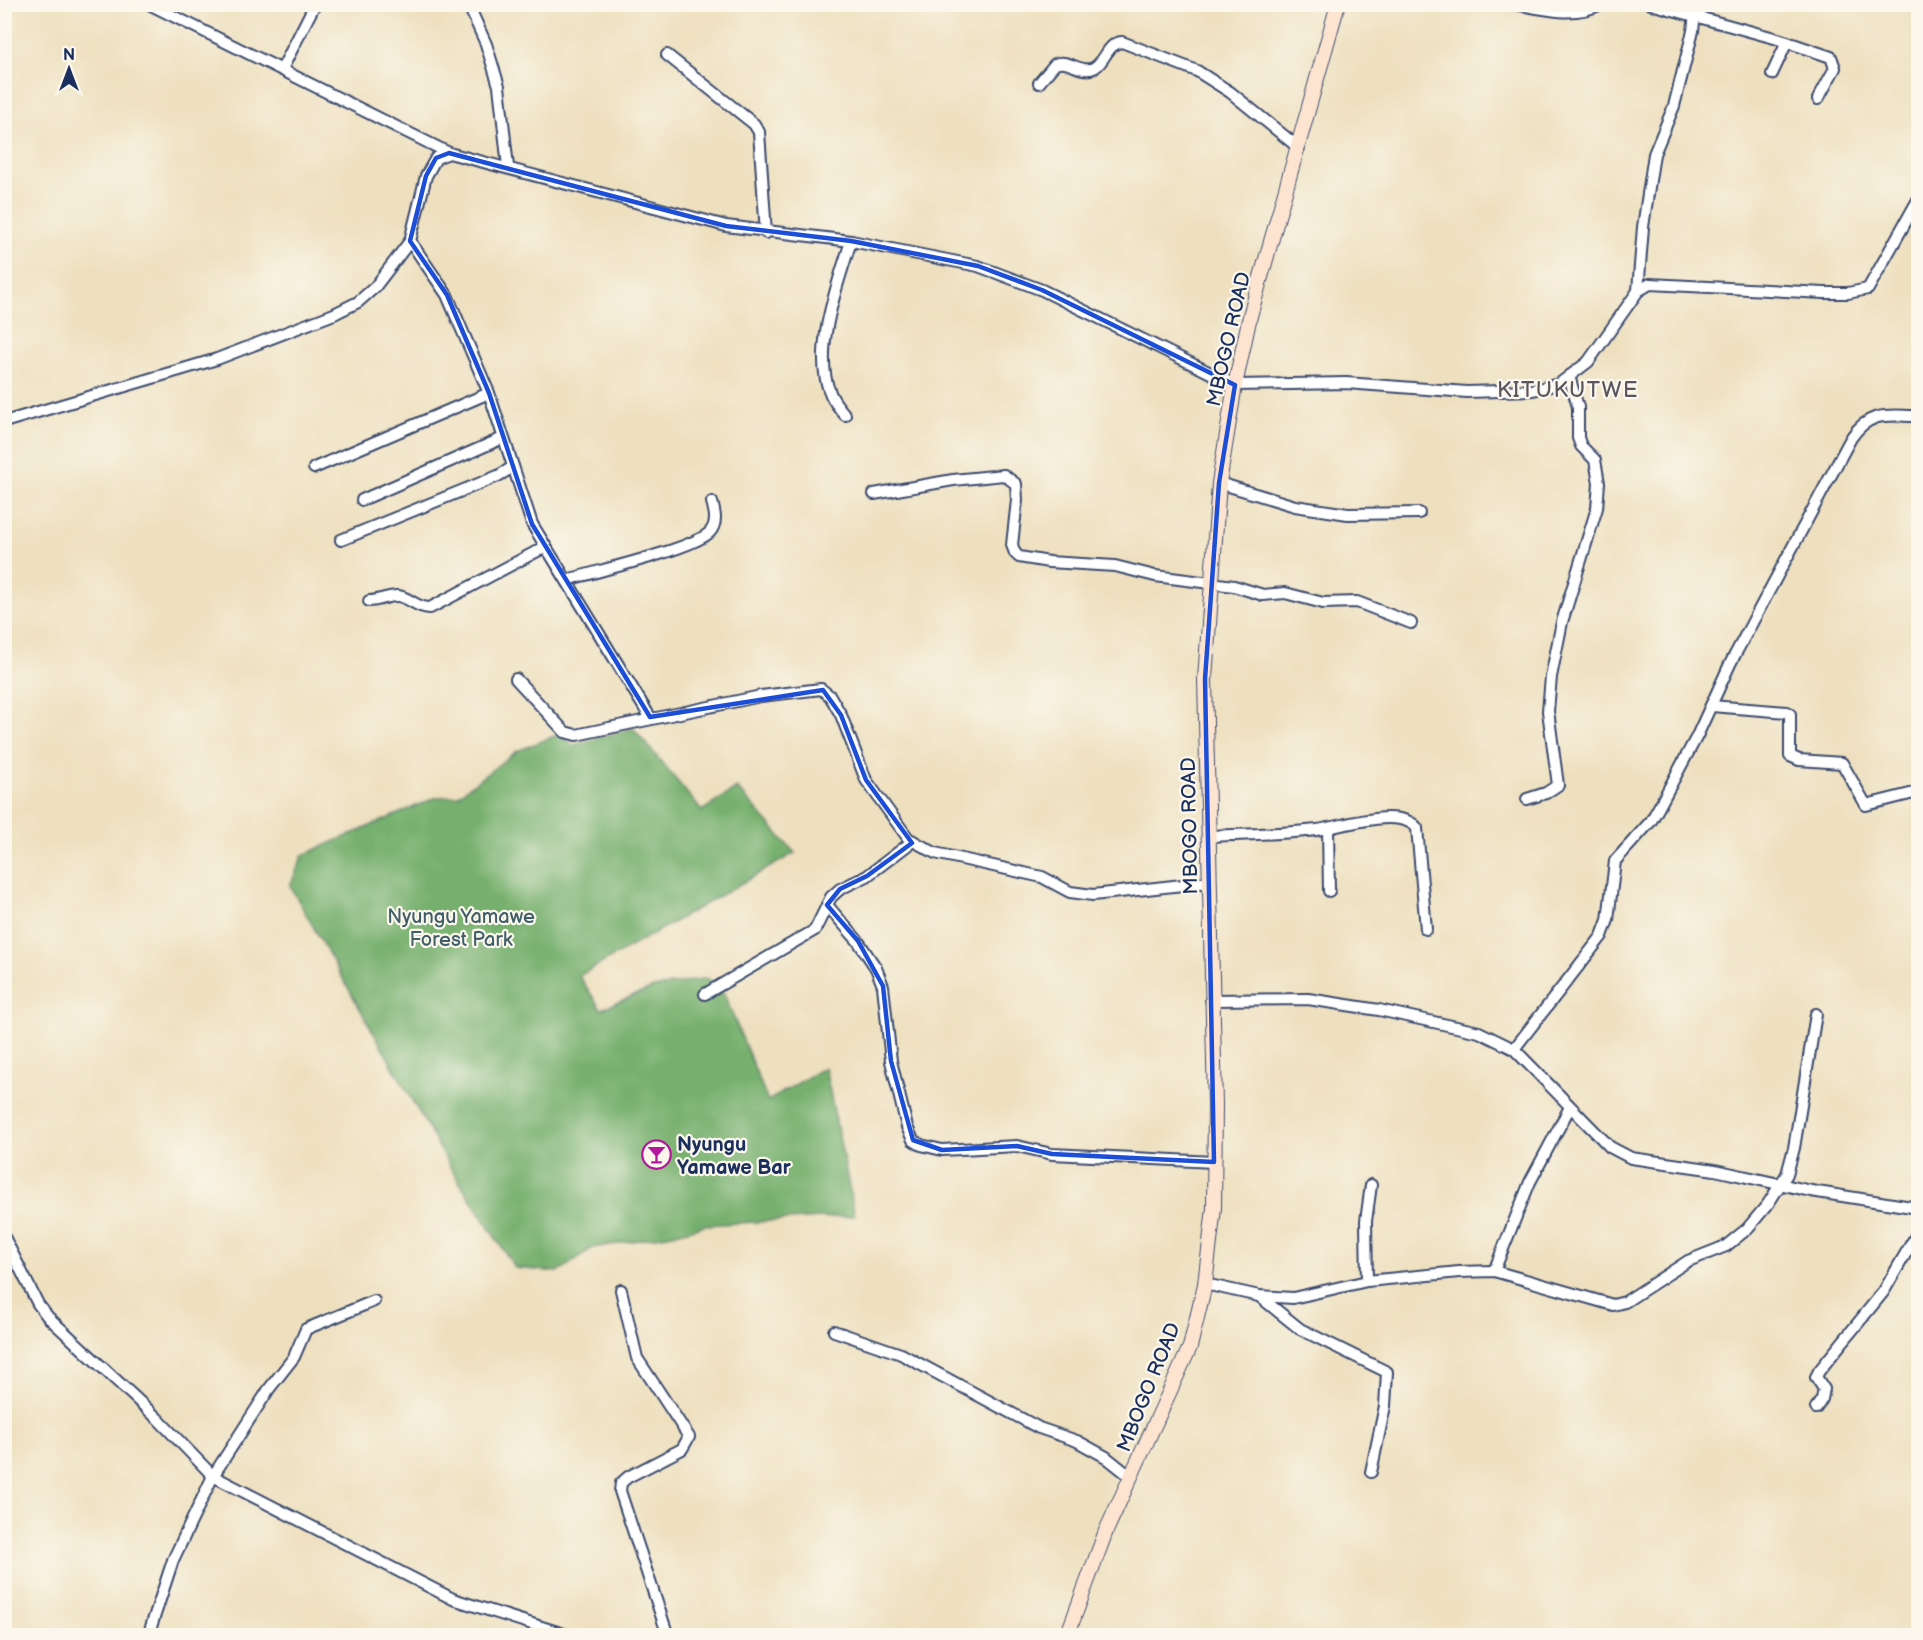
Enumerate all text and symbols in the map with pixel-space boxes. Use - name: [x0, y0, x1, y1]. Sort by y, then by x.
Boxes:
- north arrow: [39, 39, 99, 99]
- text: N: [63, 46, 75, 65]
- street label: MBOGO ROAD: [1202, 270, 1256, 409]
- district label: KITUKUTWE: [1497, 377, 1639, 404]
- street label: MBOGO ROAD: [1177, 757, 1203, 895]
- park label: Nyungu Yamawe Forest Park: [387, 905, 535, 952]
- place label: Nyungu Yamawe Bar: [677, 1133, 792, 1180]
- bar icon: Nyungu Yamawe Bar: [640, 1139, 672, 1171]
- street label: MBOGO ROAD: [1112, 1319, 1186, 1456]

